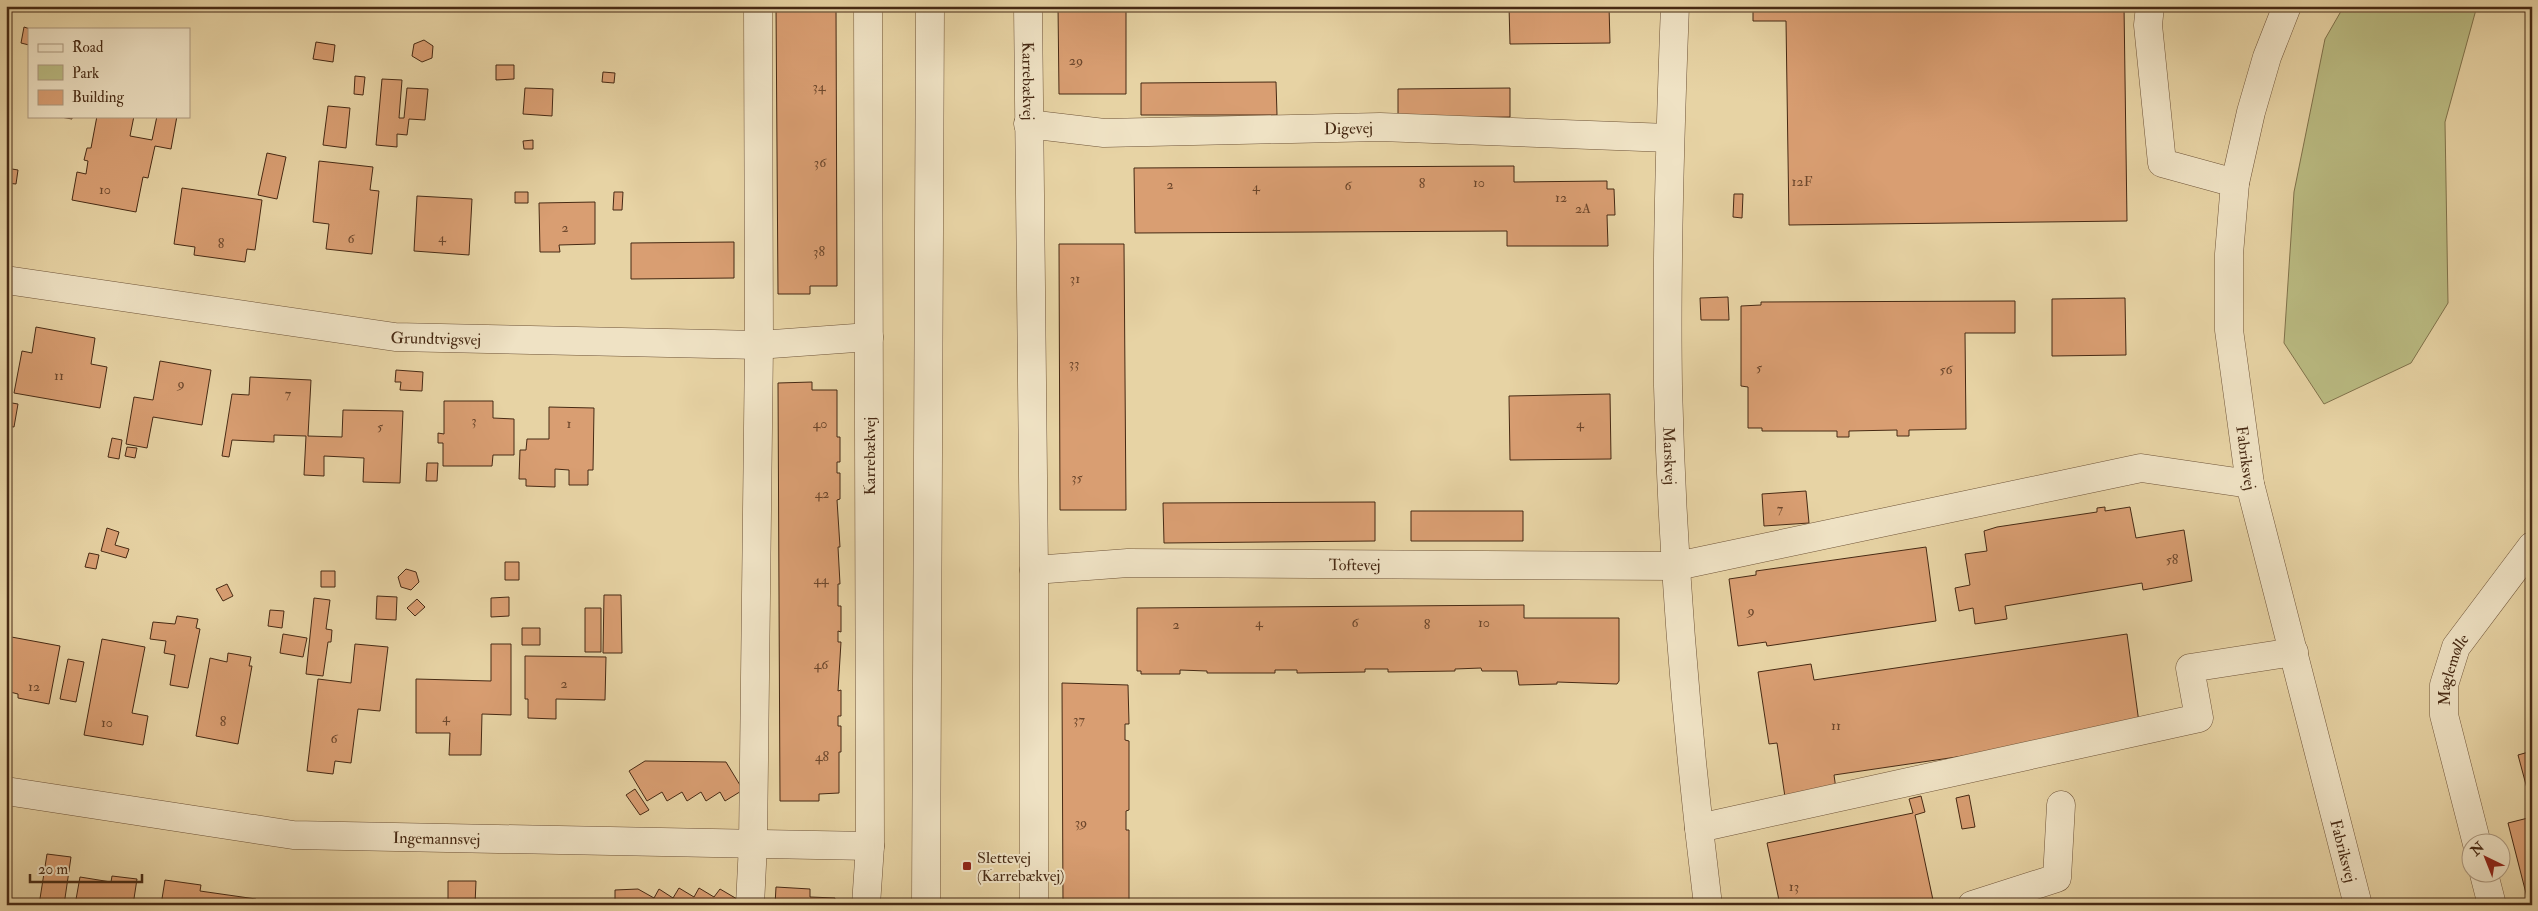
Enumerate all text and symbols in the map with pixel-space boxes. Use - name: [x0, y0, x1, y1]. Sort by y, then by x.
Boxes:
- legend: [28, 28, 190, 118]
- text: Road: [72, 38, 104, 57]
- street label: Karrebækvej: [1017, 42, 1038, 120]
- house number: 29: [1069, 52, 1083, 69]
- text: Park: [72, 64, 99, 83]
- house number: 34: [813, 78, 827, 95]
- text: Building: [72, 88, 124, 107]
- street label: Digevej: [1324, 118, 1373, 139]
- house number: 36: [814, 154, 827, 171]
- house number: 12F: [1792, 173, 1813, 190]
- house number: 10: [1473, 174, 1485, 191]
- house number: 8: [1419, 175, 1426, 192]
- house number: 2: [1166, 176, 1174, 193]
- house number: 6: [1344, 177, 1352, 194]
- house number: 4: [1252, 178, 1261, 195]
- house number: 10: [99, 181, 111, 198]
- house number: 12: [1555, 189, 1567, 206]
- house number: 2A: [1575, 200, 1591, 217]
- house number: 2: [561, 219, 569, 236]
- house number: 4: [438, 229, 447, 246]
- house number: 6: [347, 230, 355, 247]
- house number: 8: [218, 235, 225, 252]
- house number: 38: [813, 243, 825, 260]
- house number: 31: [1070, 270, 1080, 287]
- street label: Grundtvigsvej: [390, 328, 481, 350]
- house number: 33: [1069, 355, 1079, 372]
- house number: 5: [1756, 359, 1763, 376]
- house number: 56: [1939, 361, 1954, 378]
- house number: 11: [54, 367, 64, 384]
- house number: 9: [176, 375, 185, 392]
- house number: 7: [285, 385, 292, 402]
- house number: 3: [471, 412, 477, 429]
- house number: 1: [567, 415, 572, 432]
- house number: 40: [813, 415, 827, 432]
- house number: 4: [1576, 415, 1585, 432]
- street label: Karrebækvej: [860, 417, 880, 495]
- house number: 5: [377, 418, 384, 435]
- street label: Fabriksvej: [2231, 425, 2260, 492]
- street label: Marskvej: [1658, 426, 1680, 485]
- house number: 35: [1071, 469, 1084, 486]
- house number: 42: [815, 485, 829, 502]
- house number: 7: [1777, 500, 1784, 517]
- house number: 58: [2166, 551, 2179, 568]
- street label: Toftevej: [1329, 555, 1381, 575]
- house number: 44: [813, 571, 830, 588]
- house number: 9: [1746, 602, 1755, 619]
- house number: 4: [1255, 614, 1264, 631]
- house number: 6: [1351, 614, 1359, 631]
- house number: 10: [1478, 614, 1490, 631]
- house number: 2: [1172, 616, 1180, 633]
- house number: 8: [1424, 616, 1431, 633]
- street label: Maglemølle: [2435, 630, 2474, 706]
- house number: 46: [814, 656, 829, 673]
- house number: 2: [560, 675, 568, 692]
- house number: 12: [28, 678, 40, 695]
- house number: 4: [442, 709, 451, 726]
- house number: 37: [1073, 711, 1085, 728]
- house number: 8: [220, 713, 227, 730]
- house number: 10: [101, 714, 113, 731]
- house number: 11: [1831, 717, 1841, 734]
- house number: 6: [330, 730, 338, 747]
- house number: 48: [815, 748, 829, 765]
- house number: 39: [1075, 814, 1087, 831]
- street label: Fabriksvej: [2325, 817, 2361, 885]
- street label: Ingemannsvej: [393, 828, 481, 850]
- north arrow: [2460, 834, 2510, 884]
- text: N: [2466, 838, 2488, 860]
- place label: Slettevej (Karrebækvej): [977, 848, 1064, 886]
- scale bar: [30, 851, 142, 883]
- text: 20 m: [38, 860, 68, 879]
- marker: Slettevej (Karrebækvej): [961, 860, 973, 872]
- house number: 13: [1789, 878, 1799, 895]

